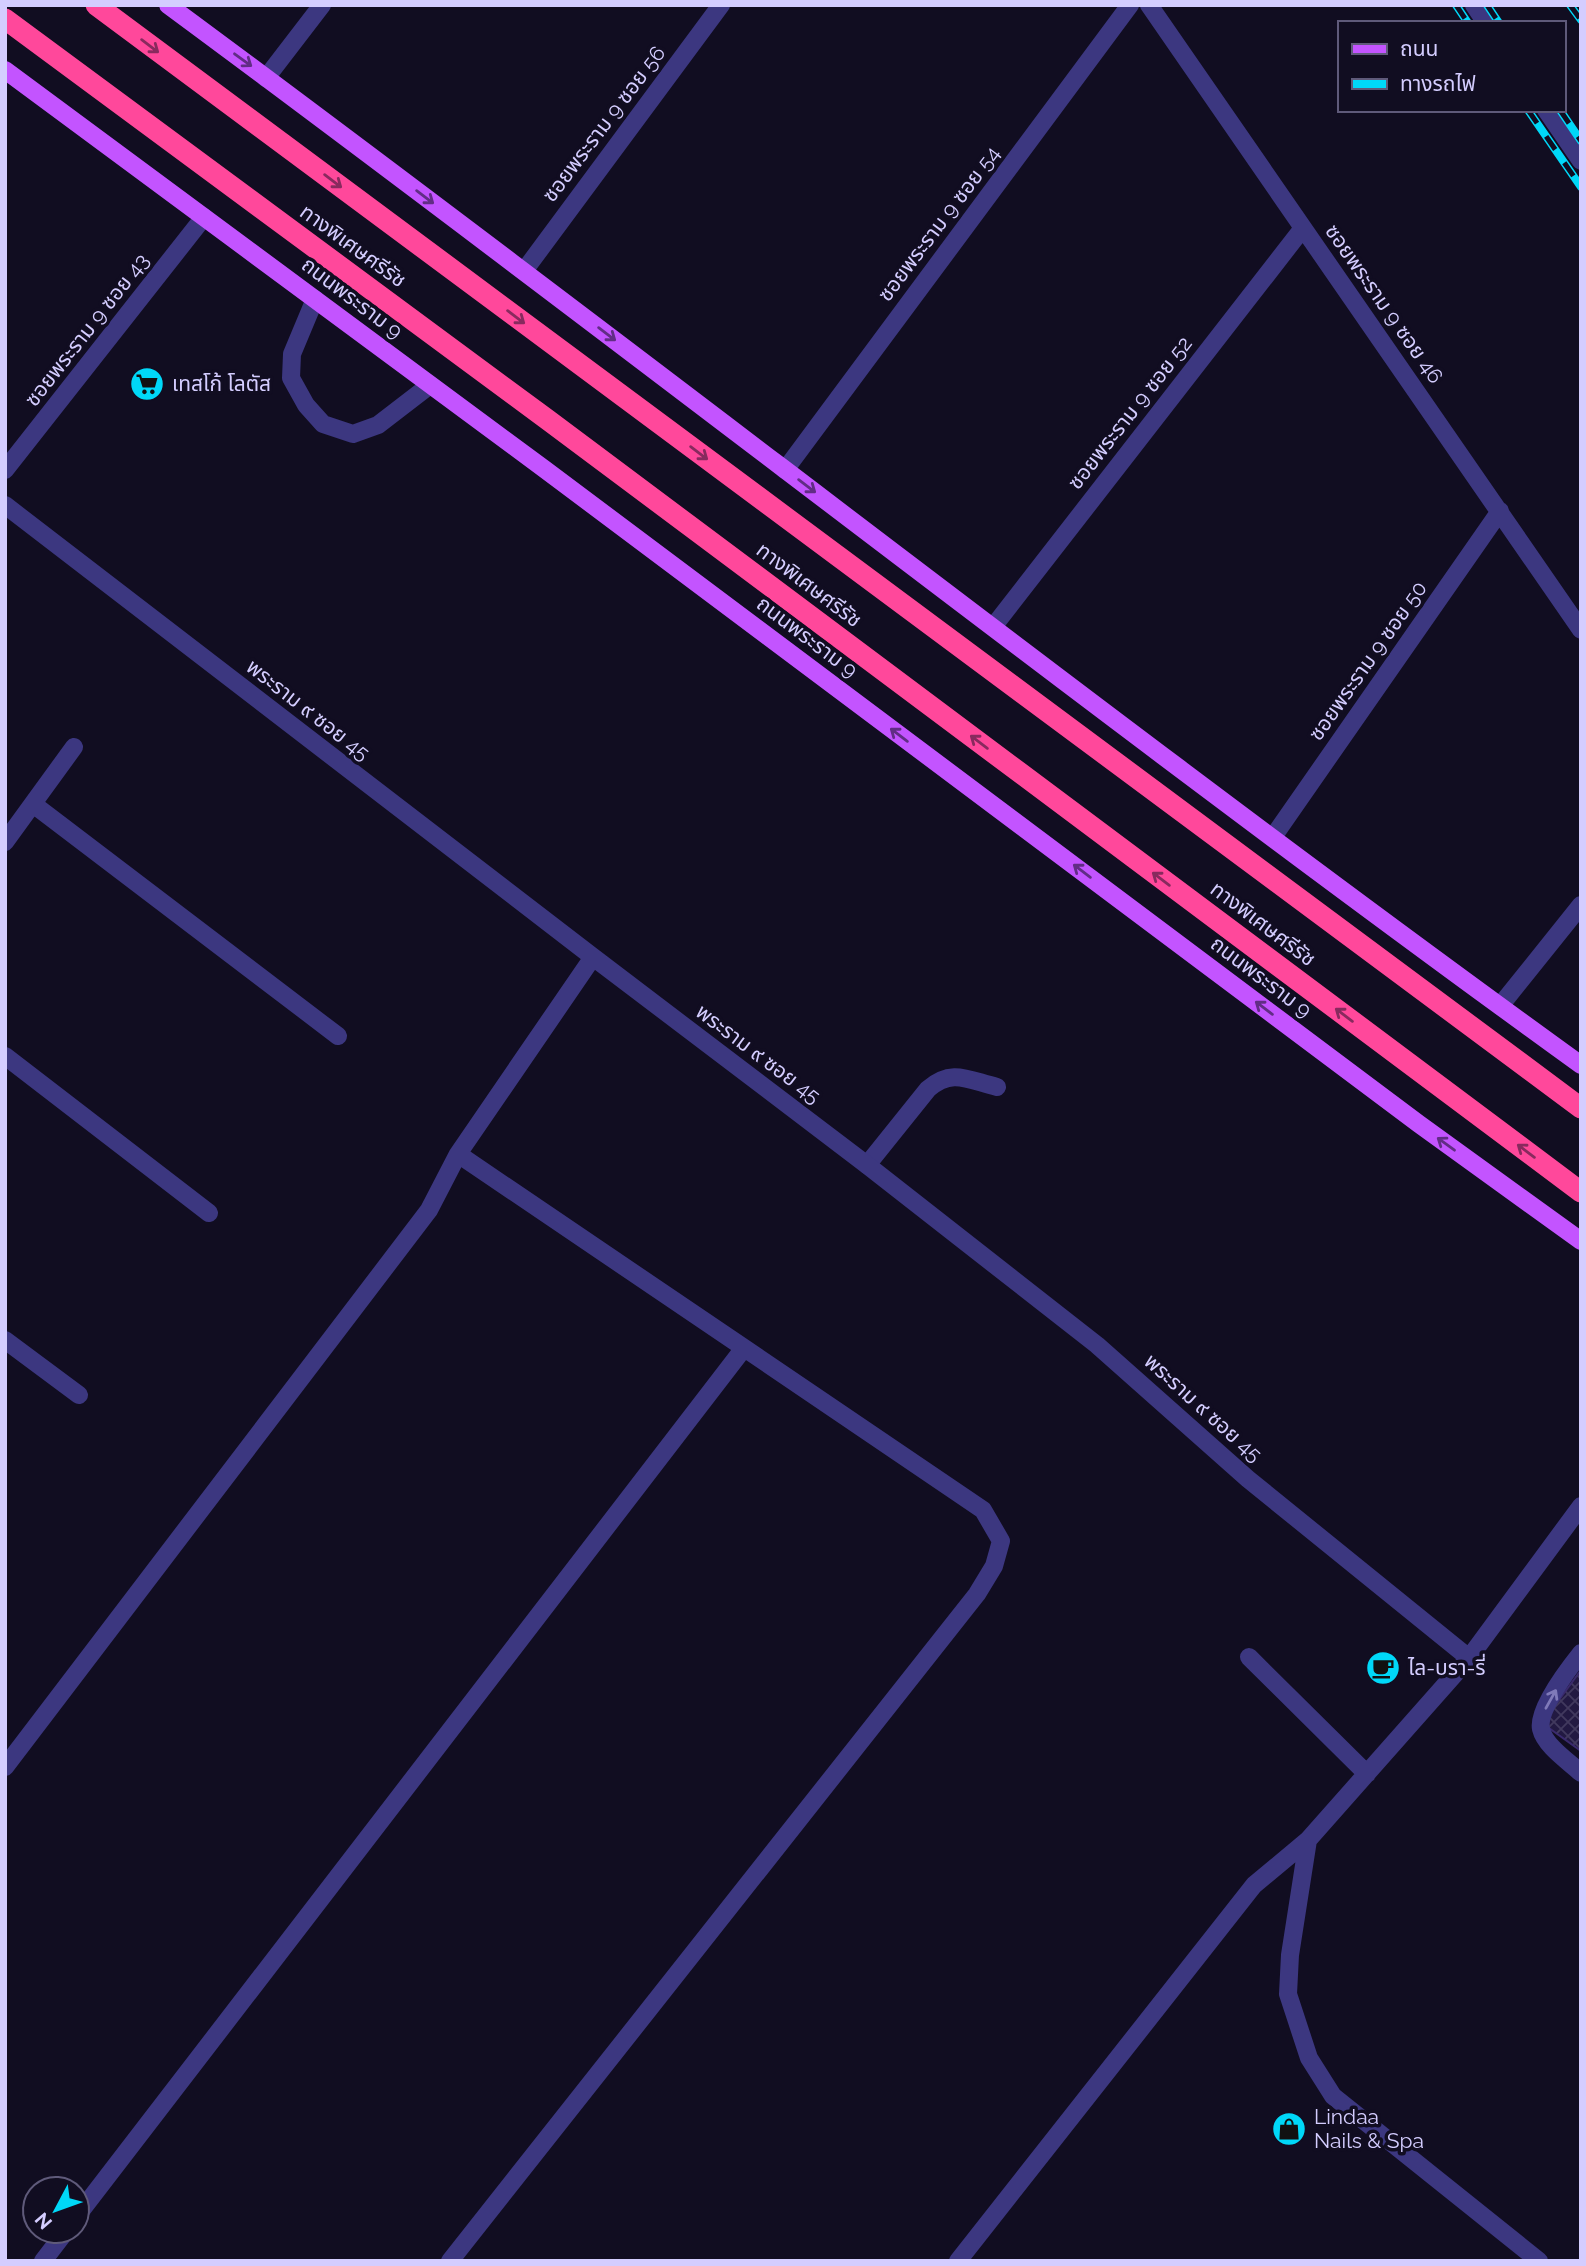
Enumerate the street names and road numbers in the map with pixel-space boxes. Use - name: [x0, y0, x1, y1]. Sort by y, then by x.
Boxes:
- street label: ซอยพระราม 9 ซอย 56: [537, 41, 670, 206]
- street label: ซอยพระราม 9 ซอย 54: [872, 141, 1005, 306]
- street label: ทางพิเศษศรีรัช: [295, 199, 411, 292]
- street label: ซอยพระราม 9 ซอย 46: [1320, 219, 1449, 388]
- street label: ซอยพระราม 9 ซอย 43: [19, 248, 154, 411]
- street label: ถนนพระราม 9: [297, 252, 408, 344]
- street label: ซอยพระราม 9 ซอย 52: [1062, 331, 1197, 494]
- street label: ทางพิเศษศรีรัช: [752, 537, 867, 632]
- street label: ซอยพระราม 9 ซอย 50: [1303, 576, 1432, 745]
- street label: ถนนพระราม 9: [752, 591, 863, 683]
- street label: พระราม ๙ ซอย 45: [242, 654, 375, 765]
- street label: ทางพิเศษศรีรัช: [1206, 876, 1321, 971]
- street label: ถนนพระราม 9: [1206, 931, 1317, 1023]
- street label: พระราม ๙ ซอย 45: [691, 999, 825, 1109]
- street label: พระราม ๙ ซอย 45: [1139, 1348, 1267, 1467]

